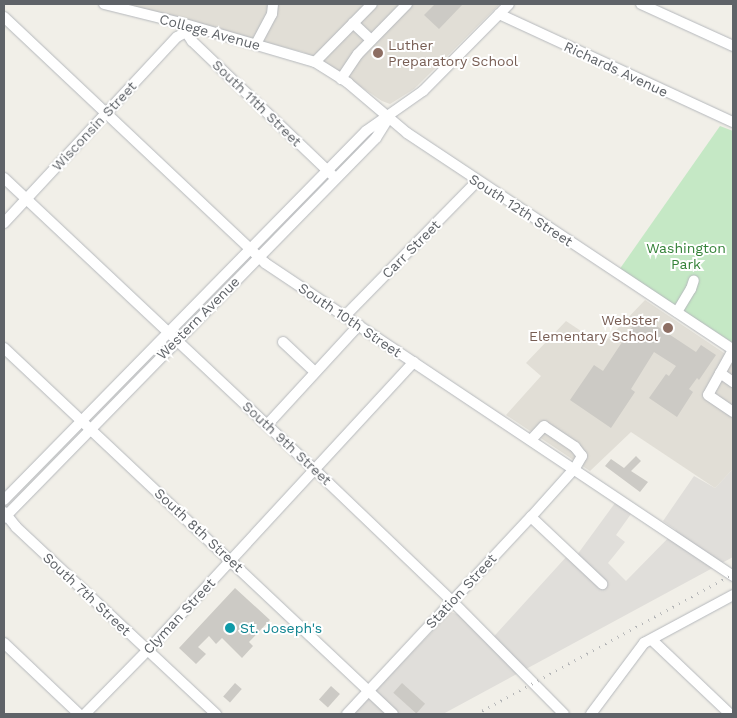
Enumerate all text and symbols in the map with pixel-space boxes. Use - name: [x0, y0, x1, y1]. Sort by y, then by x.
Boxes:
- street label: College Avenue: [157, 10, 263, 54]
- place label: Luther Preparatory School: [388, 37, 519, 70]
- street label: Richards Avenue: [561, 37, 671, 101]
- marker: Luther Preparatory School: [372, 47, 384, 59]
- street label: South 11th Street: [209, 56, 305, 150]
- street label: Wisconsin Street: [48, 78, 140, 174]
- street label: South 12th Street: [466, 170, 576, 250]
- street label: Carr Street: [378, 216, 444, 282]
- park label: Washington Park: [646, 240, 726, 272]
- street label: Western Avenue: [153, 273, 243, 363]
- street label: South 10th Street: [295, 279, 405, 361]
- place label: Webster Elementary School: [529, 312, 658, 344]
- marker: Webster Elementary School: [662, 322, 674, 334]
- street label: South 9th Street: [239, 398, 335, 488]
- street label: South 8th Street: [151, 485, 247, 575]
- street label: South 7th Street: [39, 549, 135, 639]
- street label: Station Street: [422, 550, 500, 632]
- street label: Clyman Street: [140, 575, 218, 657]
- place label: St. Joseph's: [240, 620, 323, 636]
- marker: St. Joseph's: [224, 622, 236, 634]

